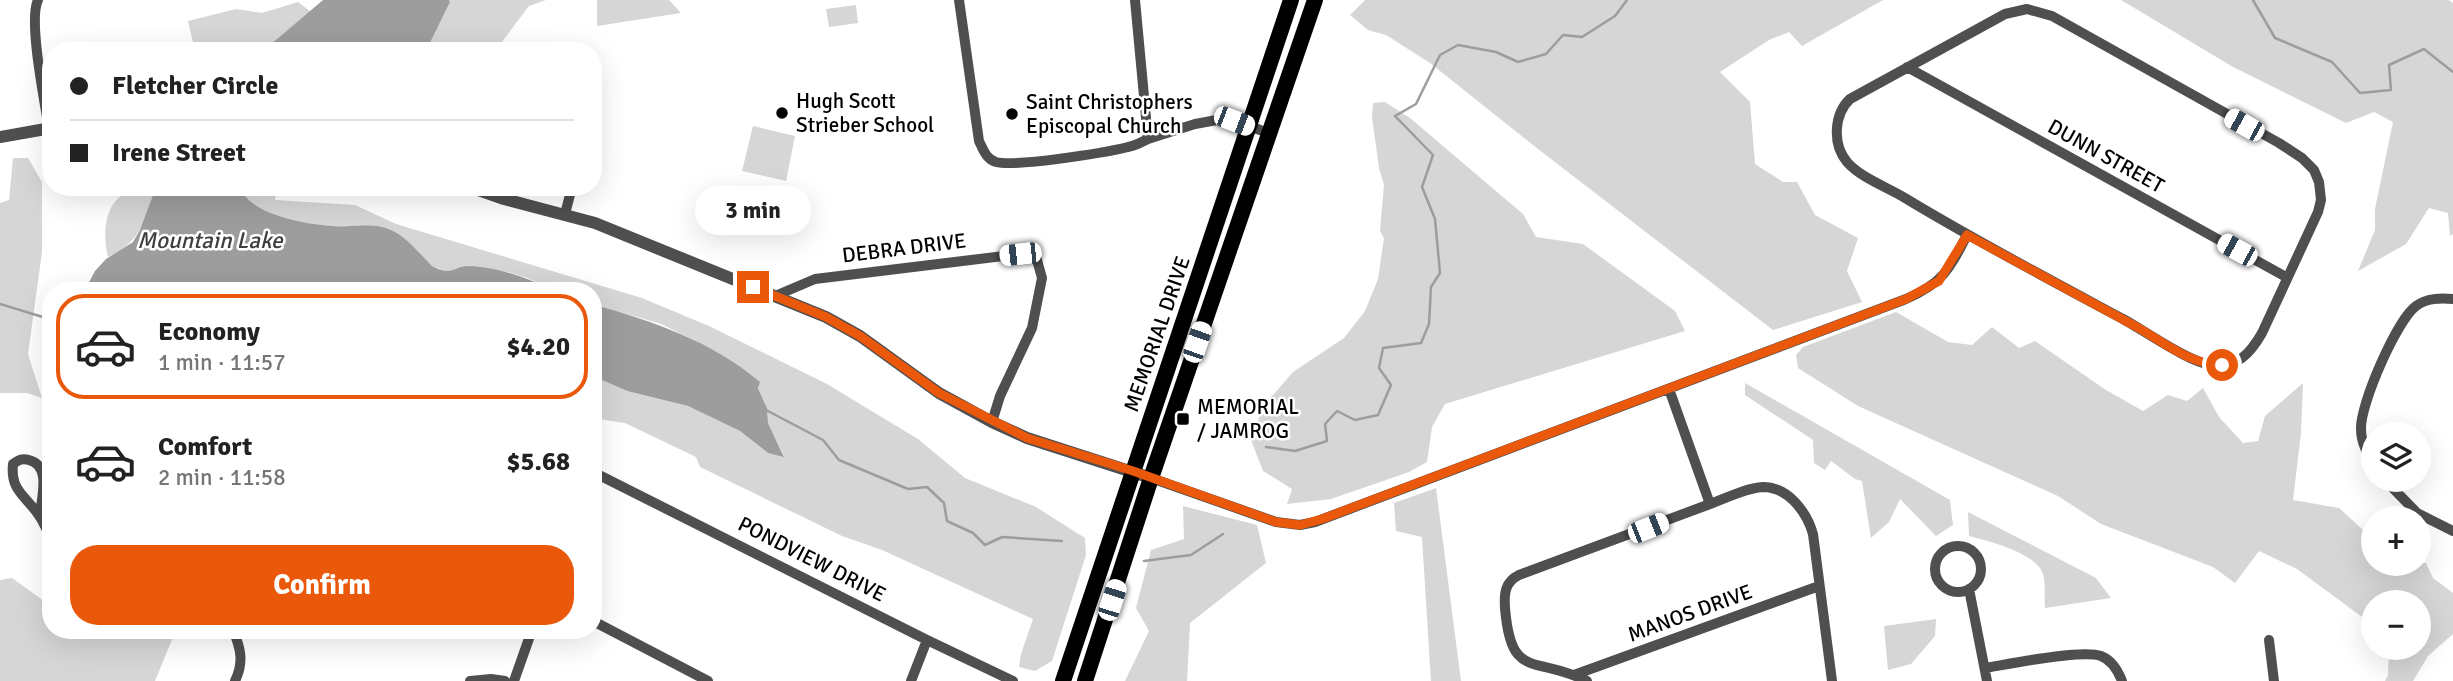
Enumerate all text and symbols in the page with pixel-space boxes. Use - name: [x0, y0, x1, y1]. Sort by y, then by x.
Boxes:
- text: Fletcher Circle: [112, 70, 278, 102]
- place label: Hugh Scott Strieber School: [796, 88, 934, 138]
- place label: Saint Christophers Episcopal Church: [1026, 89, 1193, 139]
- car: [1211, 104, 1258, 138]
- marker: Hugh Scott Strieber School: [774, 105, 790, 121]
- marker: Saint Christophers Episcopal Church: [1004, 106, 1020, 122]
- car: [2221, 106, 2268, 144]
- street label: DUNN STREET: [2043, 113, 2169, 199]
- text: Irene Street: [112, 137, 246, 169]
- callout: 3 min: [695, 186, 811, 234]
- text: 3 min: [725, 196, 781, 225]
- water label: Mountain Lake: [137, 226, 284, 255]
- street label: DEBRA DRIVE: [841, 228, 967, 268]
- car: [2214, 231, 2261, 269]
- car: [999, 241, 1042, 267]
- street label: MEMORIAL DRIVE: [1118, 253, 1196, 415]
- route end: [737, 271, 769, 303]
- icon: car: [74, 315, 137, 378]
- text: Economy: [158, 316, 260, 348]
- car: [1181, 319, 1214, 365]
- text: $4.20: [506, 331, 570, 363]
- text: 1 min · 11:57: [158, 348, 286, 377]
- route start: [2206, 349, 2238, 381]
- place label: MEMORIAL / JAMROG: [1197, 394, 1299, 444]
- marker: MEMORIAL / JAMROG: [1175, 411, 1191, 427]
- map controls: [2361, 422, 2431, 660]
- button: layers: [2361, 422, 2431, 492]
- icon: car: [74, 430, 137, 493]
- text: Comfort: [158, 431, 252, 463]
- text: $5.68: [506, 446, 570, 478]
- text: 2 min · 11:58: [158, 463, 286, 492]
- button: +: [2361, 506, 2431, 576]
- car: [1625, 510, 1672, 546]
- street label: PONDVIEW DRIVE: [734, 511, 890, 607]
- button: Confirm: [70, 545, 574, 625]
- car: [1096, 577, 1129, 623]
- street label: MANOS DRIVE: [1624, 578, 1756, 648]
- button: −: [2361, 590, 2431, 660]

